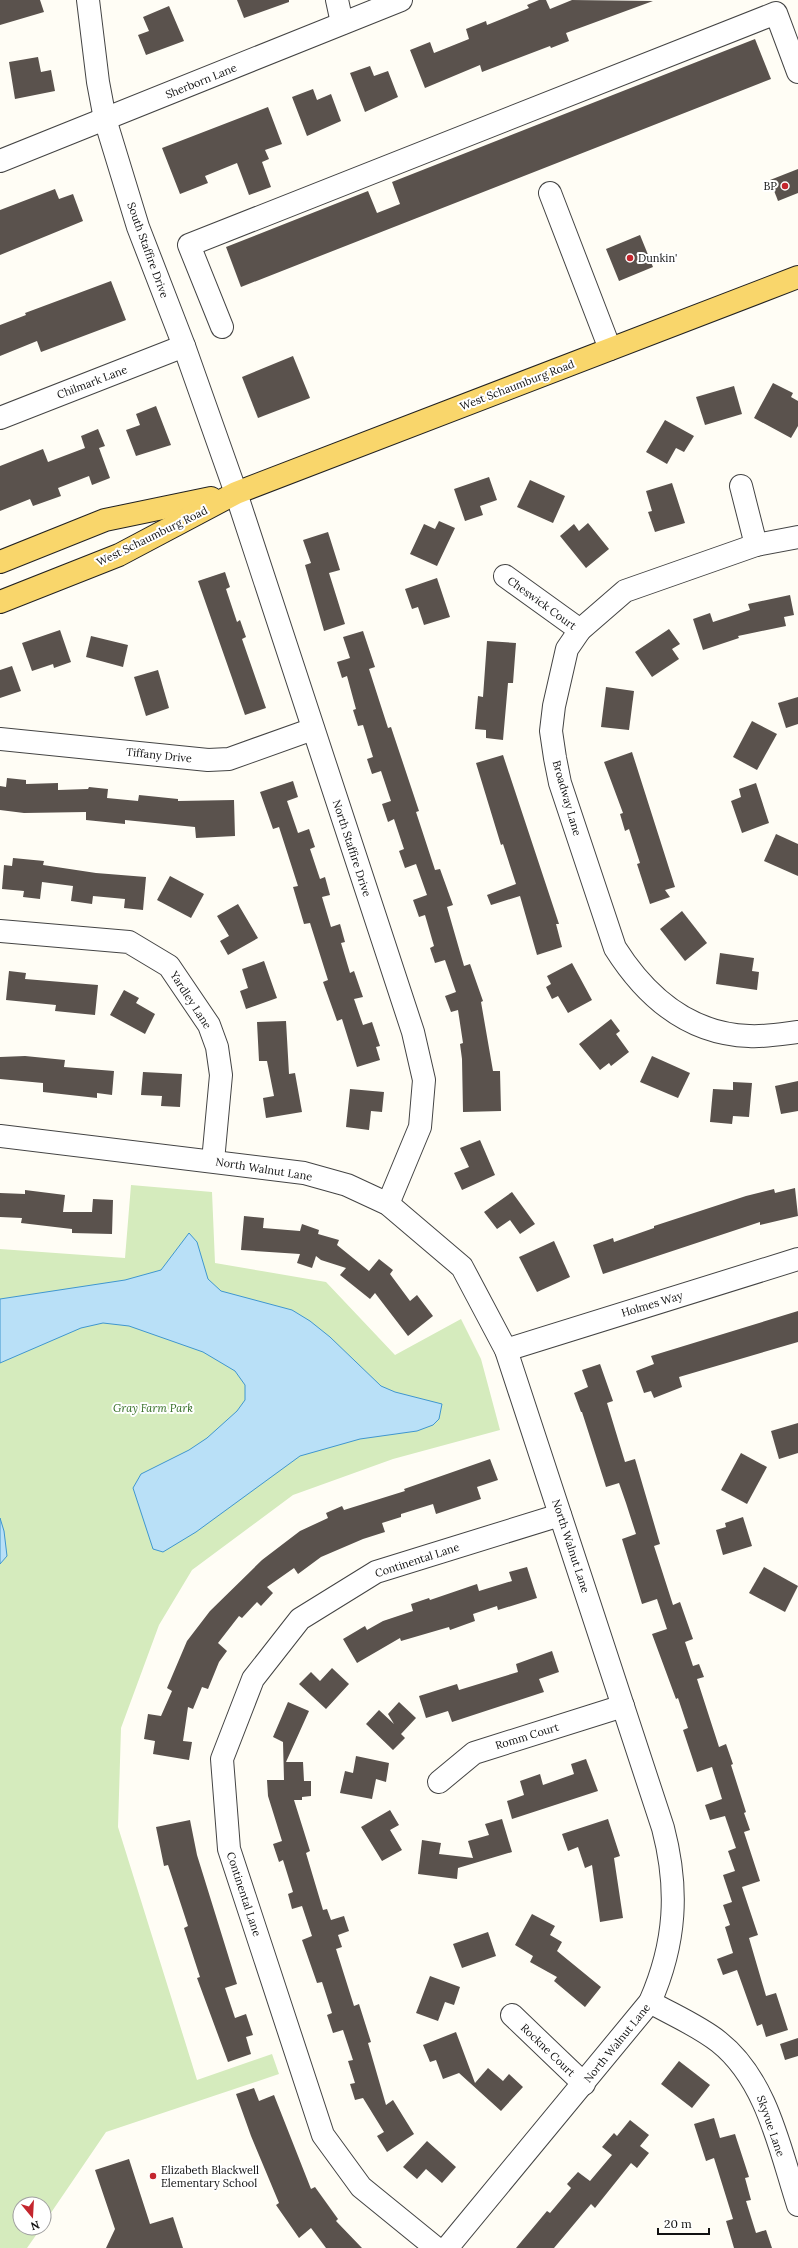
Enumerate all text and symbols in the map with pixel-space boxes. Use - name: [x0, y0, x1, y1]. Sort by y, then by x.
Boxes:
- street label: Sherborn Lane: [163, 60, 239, 102]
- place label: BP: [764, 179, 777, 193]
- marker: BP: [780, 181, 790, 191]
- street label: South Staffire Drive: [124, 200, 172, 300]
- place label: Dunkin': [638, 251, 677, 265]
- marker: Dunkin': [625, 253, 635, 263]
- street label: West Schaumburg Road: [458, 357, 577, 413]
- street label: Chilmark Lane: [55, 362, 129, 402]
- street label: West Schaumburg Road: [94, 503, 210, 569]
- street label: Cheswick Court: [505, 573, 580, 633]
- street label: Tiffany Drive: [125, 745, 193, 765]
- street label: Broadway Lane: [550, 759, 584, 837]
- street label: North Staffire Drive: [330, 798, 374, 898]
- street label: Yardley Lane: [167, 968, 215, 1031]
- street label: North Walnut Lane: [215, 1154, 313, 1184]
- street label: Holmes Way: [620, 1288, 685, 1320]
- park label: Gray Farm Park: [113, 1401, 193, 1415]
- street label: North Walnut Lane: [549, 1497, 593, 1595]
- street label: Continental Lane: [373, 1540, 461, 1580]
- street label: Romm Court: [494, 1719, 561, 1752]
- street label: Continental Lane: [224, 1850, 264, 1938]
- street label: North Walnut Lane: [581, 2001, 653, 2085]
- street label: Rockne Court: [518, 2021, 579, 2080]
- street label: Skyvue Lane: [754, 2094, 788, 2158]
- place label: Elizabeth Blackwell Elementary School: [161, 2163, 259, 2190]
- marker: Elizabeth Blackwell Elementary School: [148, 2171, 158, 2181]
- north arrow: [12, 2196, 52, 2236]
- scale bar: [658, 2210, 709, 2236]
- text: 20 m: [664, 2216, 692, 2231]
- text: N: [28, 2218, 41, 2234]

